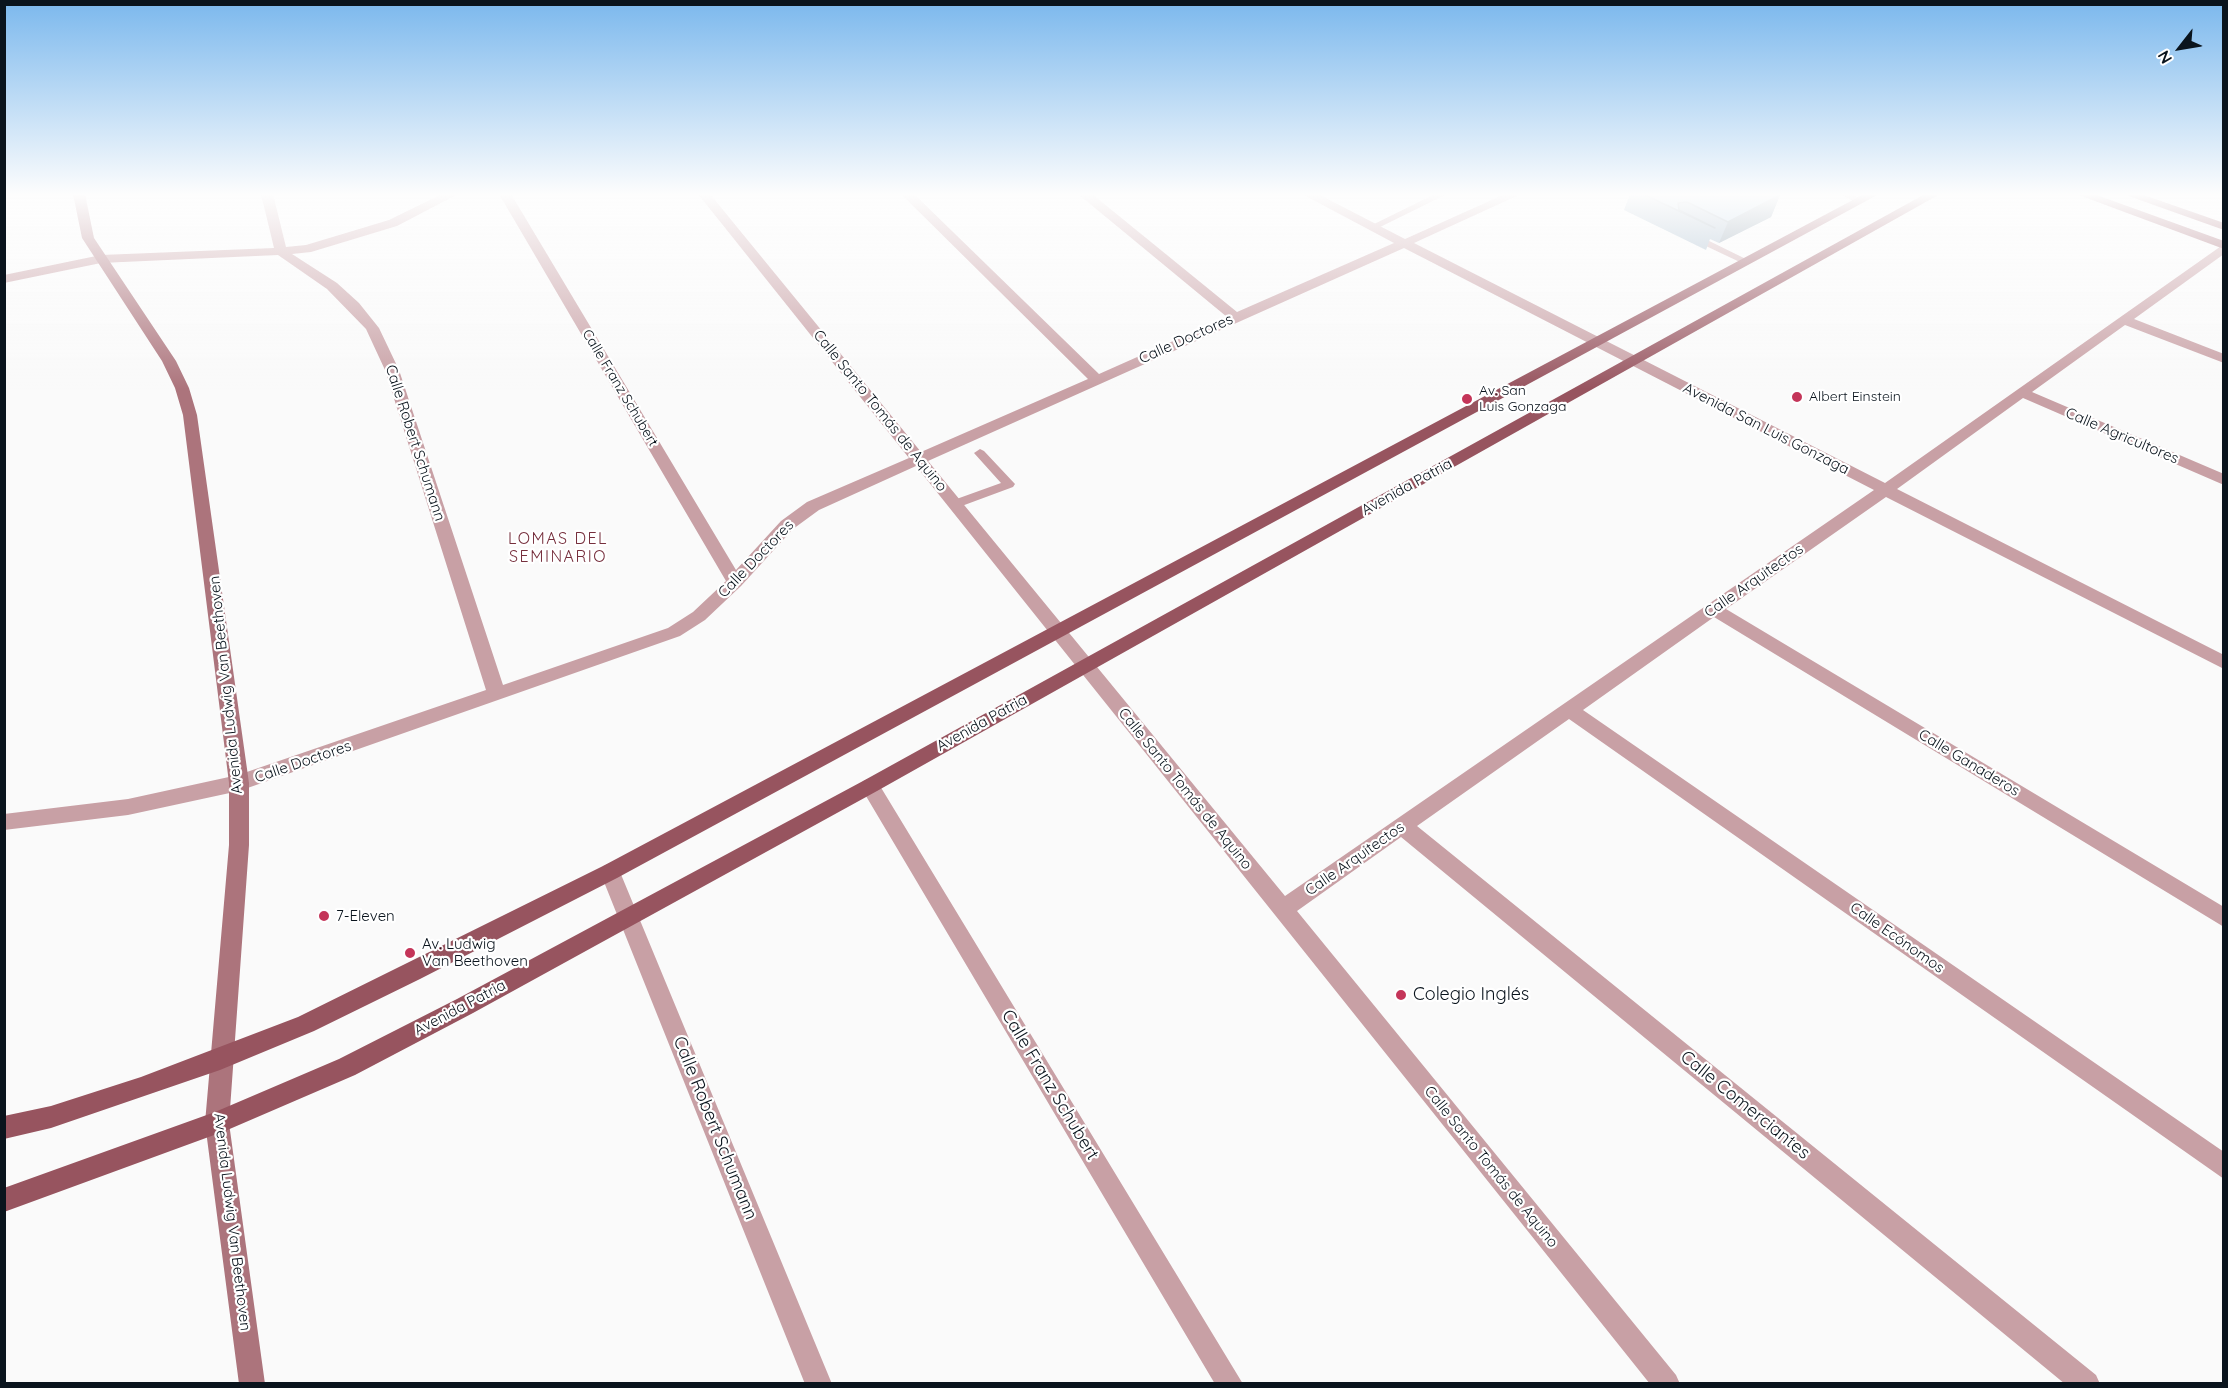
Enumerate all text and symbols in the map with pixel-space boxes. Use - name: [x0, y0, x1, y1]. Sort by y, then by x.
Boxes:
- north arrow: [2150, 18, 2210, 78]
- text: N: [2153, 47, 2176, 67]
- street label: Calle Doctores: [1136, 310, 1236, 368]
- street label: Calle Franz Schubert: [578, 327, 662, 449]
- street label: Calle Santo Tomás de Aquino: [809, 327, 951, 495]
- street label: Calle Robert Schumann: [381, 363, 449, 523]
- street label: Avenida San Luis Gonzaga: [1680, 379, 1852, 479]
- place label: Av. San Luis Gonzaga: [1479, 383, 1566, 416]
- place label: Albert Einstein: [1809, 389, 1901, 405]
- marker: Albert Einstein: [1790, 390, 1804, 404]
- marker: Av. San Luis Gonzaga: [1460, 392, 1474, 406]
- street label: Calle Agricultores: [2063, 404, 2181, 468]
- street label: Avenida Patria: [1359, 455, 1455, 519]
- street label: Calle Doctores: [714, 516, 798, 602]
- district label: LOMAS DEL SEMINARIO: [508, 529, 608, 567]
- street label: Calle Arquitectos: [1701, 540, 1807, 622]
- street label: Avenida Ludwig Van Beethoven: [206, 575, 246, 795]
- street label: Avenida Patria: [934, 691, 1030, 755]
- street label: Calle Santo Tomás de Aquino: [1114, 705, 1256, 873]
- street label: Calle Ganaderos: [1915, 726, 2023, 800]
- street label: Calle Doctores: [252, 737, 354, 787]
- street label: Calle Arquitectos: [1302, 818, 1408, 900]
- street label: Calle Ecónomos: [1846, 899, 1948, 977]
- place label: 7-Eleven: [336, 907, 395, 925]
- marker: 7-Eleven: [317, 909, 331, 923]
- place label: Av. Ludwig Van Beethoven: [422, 935, 528, 970]
- marker: Av. Ludwig Van Beethoven: [403, 946, 417, 960]
- street label: Avenida Patria: [411, 976, 509, 1040]
- place label: Colegio Inglés: [1413, 984, 1529, 1006]
- marker: Colegio Inglés: [1394, 988, 1408, 1002]
- street label: Calle Franz Schubert: [997, 1006, 1103, 1164]
- street label: Calle Robert Schumann: [668, 1033, 762, 1223]
- street label: Calle Comerciantes: [1676, 1046, 1814, 1164]
- street label: Calle Santo Tomás de Aquino: [1420, 1083, 1562, 1251]
- street label: Avenida Ludwig Van Beethoven: [210, 1112, 254, 1332]

